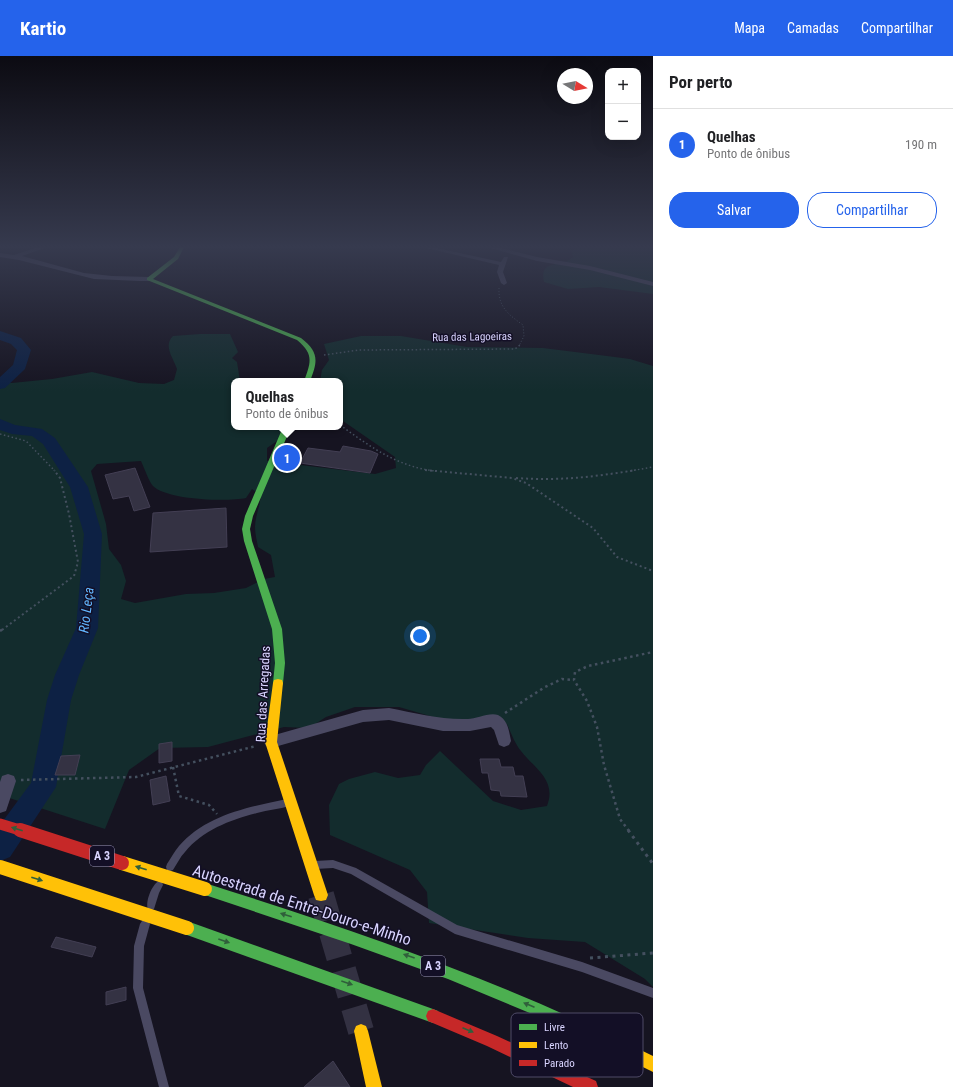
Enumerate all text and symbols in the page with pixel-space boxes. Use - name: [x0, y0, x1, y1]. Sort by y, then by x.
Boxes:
- text: Kartio: [20, 17, 66, 40]
- text: Mapa: [734, 20, 765, 36]
- text: Camadas: [787, 20, 839, 36]
- text: Compartilhar: [861, 20, 933, 36]
- north arrow: [557, 68, 593, 104]
- map controls: [605, 68, 641, 140]
- button: +: [605, 68, 641, 104]
- text: Por perto: [669, 72, 733, 92]
- button: −: [605, 104, 641, 140]
- text: Quelhas: [707, 128, 756, 146]
- text: 1: [679, 137, 685, 152]
- text: 190 m: [905, 137, 937, 152]
- text: Ponto de ônibus: [707, 146, 790, 161]
- button: Salvar: [669, 192, 799, 228]
- button: Compartilhar: [807, 192, 937, 228]
- street label: Rua das Lagoeiras: [432, 330, 512, 344]
- popup: [231, 378, 343, 430]
- text: Quelhas: [245, 388, 294, 406]
- text: Ponto de ônibus: [245, 406, 329, 421]
- pin: 1: [274, 443, 300, 473]
- water label: Rio Leça: [75, 586, 97, 634]
- your location: [410, 626, 430, 646]
- street label: Rua das Arregadas: [253, 645, 273, 743]
- one-way arrow: [11, 826, 23, 832]
- road number: A 3: [90, 846, 114, 866]
- street label: Autoestrada de Entre-Douro-e-Minho: [190, 861, 414, 949]
- one-way arrow: [135, 865, 147, 871]
- one-way arrow: [31, 876, 43, 882]
- one-way arrow: [279, 912, 291, 918]
- one-way arrow: [218, 938, 230, 944]
- one-way arrow: [402, 953, 414, 959]
- road number: A 3: [421, 956, 445, 976]
- one-way arrow: [341, 981, 353, 987]
- one-way arrow: [523, 1002, 535, 1008]
- legend: [511, 1013, 643, 1077]
- text: Livre: [544, 1021, 565, 1034]
- one-way arrow: [463, 1028, 475, 1034]
- text: Lento: [544, 1039, 569, 1052]
- text: Parado: [544, 1057, 575, 1070]

